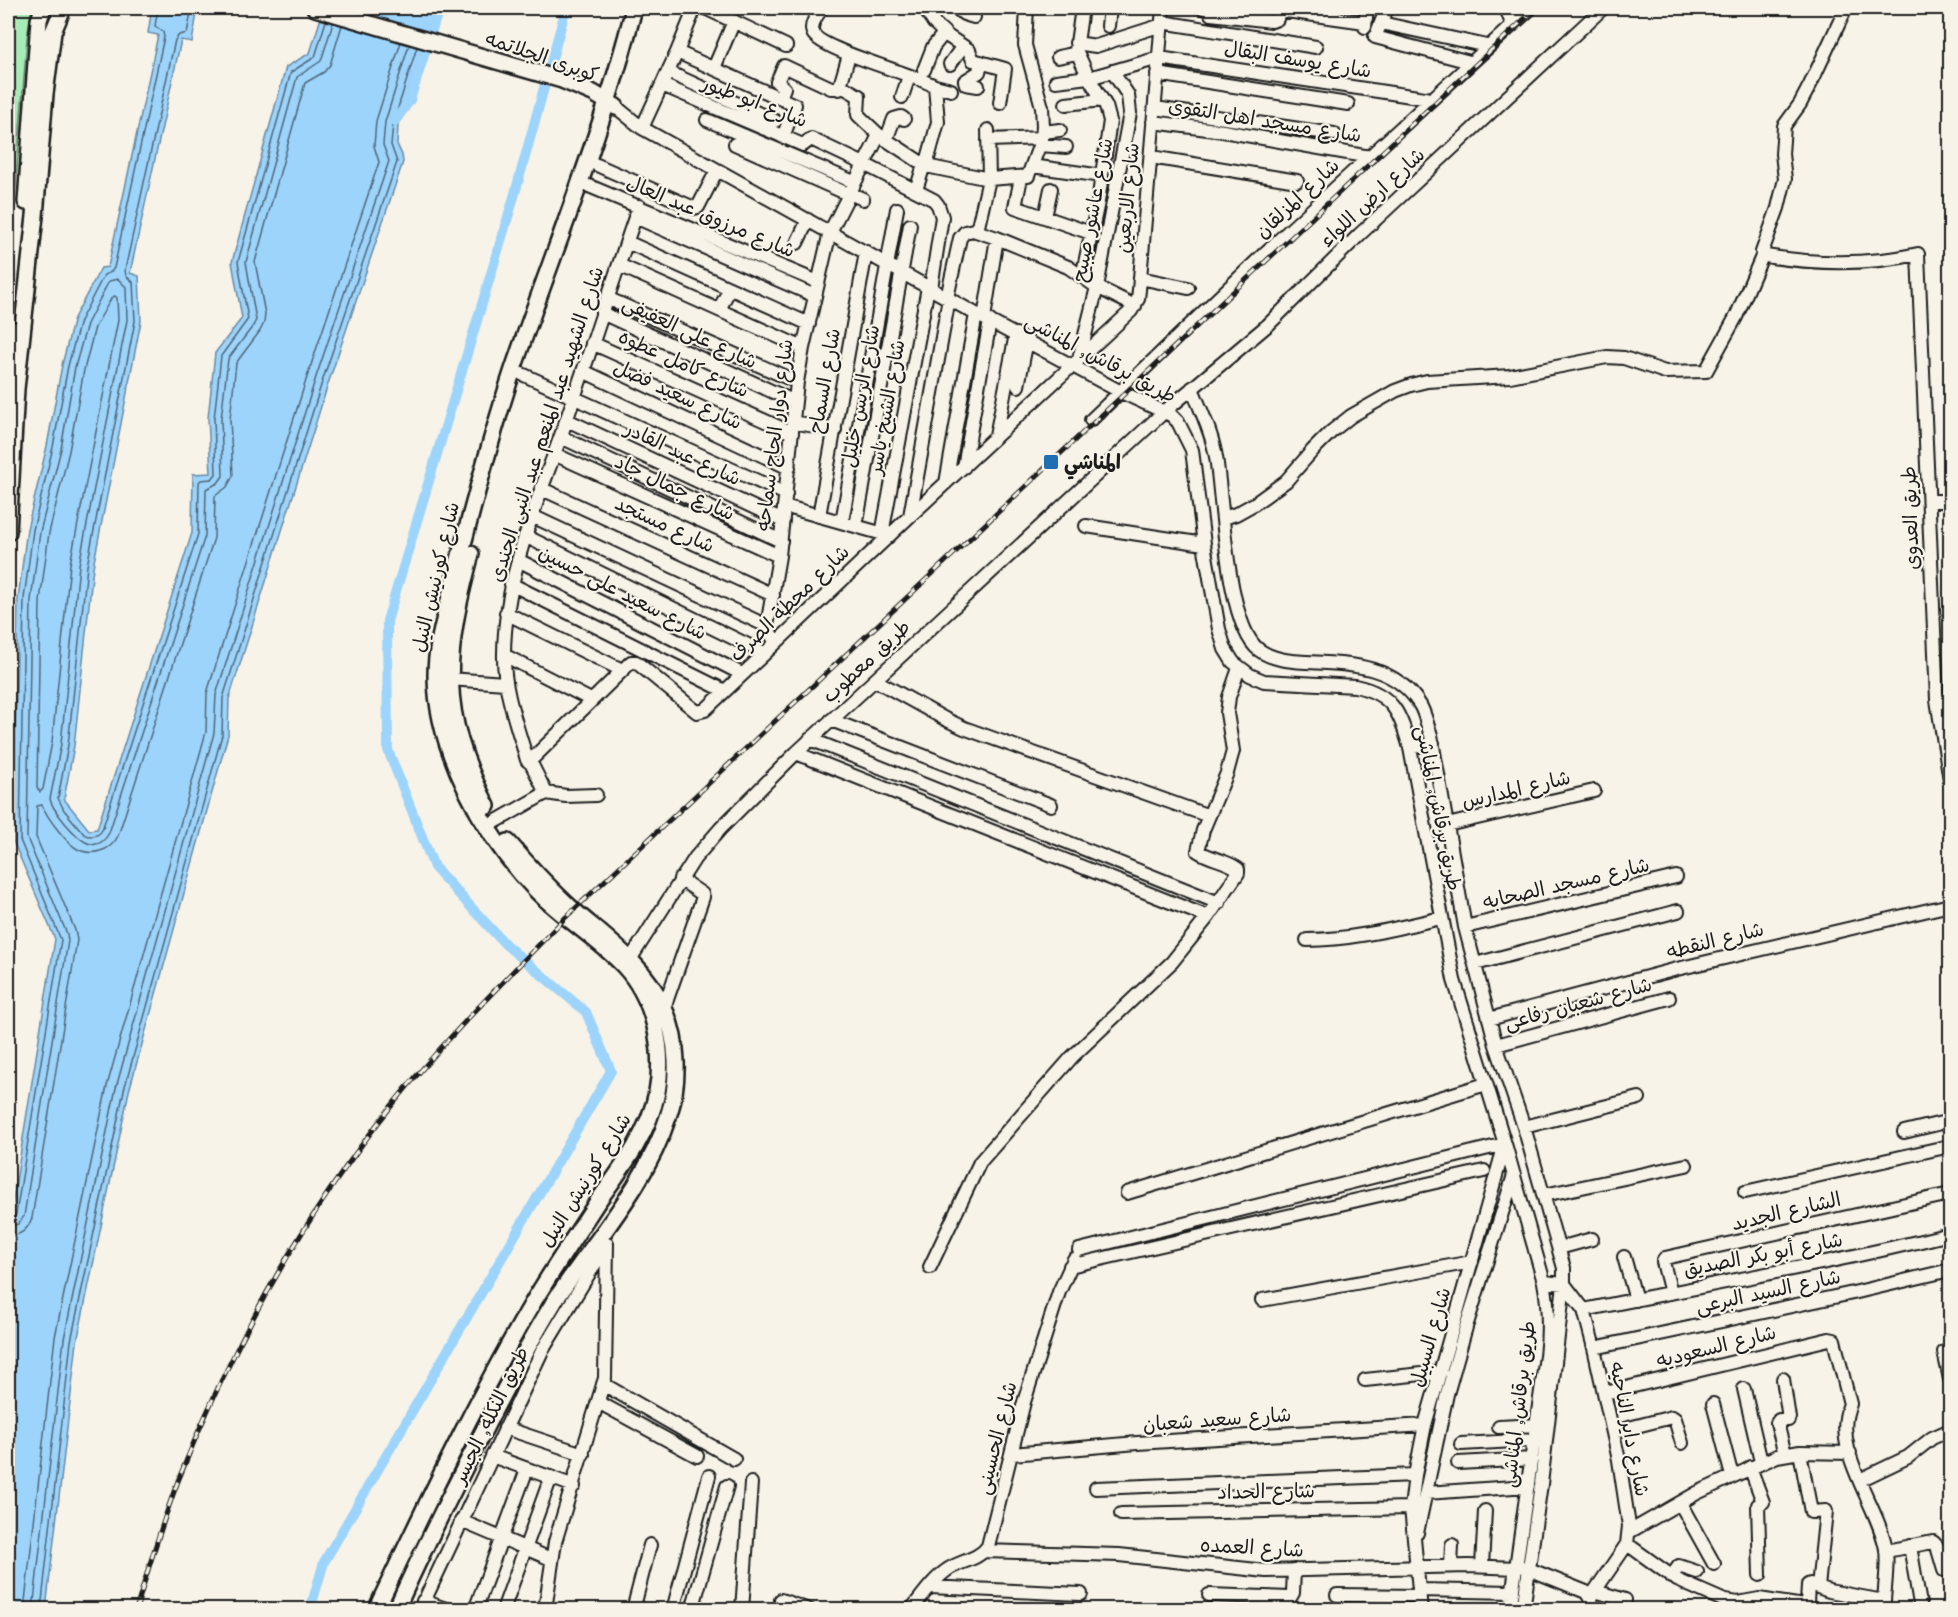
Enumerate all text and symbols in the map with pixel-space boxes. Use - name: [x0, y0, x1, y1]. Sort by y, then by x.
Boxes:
- street label: كوبرى الجلاتمه: [481, 23, 603, 89]
- street label: شارع يوسف البقال: [1222, 34, 1374, 84]
- street label: شارع ابو طيور: [696, 67, 812, 134]
- street label: شارع مسجد اهل التقوى: [1166, 91, 1364, 149]
- street label: شارع عاشور صبيح: [1064, 136, 1120, 284]
- street label: شارع ارض اللواء: [1313, 141, 1431, 253]
- street label: شارع الاربعين: [1108, 142, 1146, 254]
- street label: شارع المزلقان: [1249, 151, 1345, 245]
- street label: شارع مرزوق عبد العال: [622, 168, 800, 264]
- street label: شارع الشهيد عبد المنعم عبد النبى الجندى: [482, 263, 611, 586]
- street label: شارع على العفيفى: [618, 289, 762, 375]
- street label: طريق برقاش, المناشى: [1021, 306, 1182, 409]
- street label: شارع كامل عطوه: [614, 322, 754, 404]
- street label: شارع الريس خليل: [834, 322, 886, 470]
- street label: شارع السماح: [801, 326, 847, 436]
- street label: شارع دوار الحاج سماحه: [748, 337, 800, 533]
- street label: شارع الشيخ ياسر: [860, 337, 912, 479]
- street label: شارع سعيد فضل: [609, 352, 747, 436]
- street label: شارع عبد القادر: [619, 413, 746, 492]
- street label: شارع جمال جاد: [610, 447, 740, 527]
- place label: المناشي: [1064, 448, 1121, 480]
- marker: المناشي: [1042, 453, 1060, 471]
- street label: طريق العدوى: [1894, 466, 1924, 570]
- street label: شارع مستجد: [611, 489, 719, 559]
- street label: شارع كورنيش النيل: [404, 499, 466, 655]
- street label: شارع سعيد على حسين: [534, 537, 712, 647]
- street label: شارع محطة الصرف: [723, 538, 855, 668]
- street label: طريق معطوب: [816, 613, 916, 708]
- street label: طريق برقاش, المناشى: [1410, 723, 1469, 893]
- street label: شارع المدارس: [1459, 763, 1573, 815]
- street label: شارع مسجد الصحابه: [1480, 850, 1652, 916]
- street label: شارع النقطه: [1663, 914, 1767, 966]
- street label: شارع شعبان رفاعى: [1501, 970, 1655, 1036]
- street label: شارع كورنيش النيل: [532, 1107, 638, 1253]
- street label: الشارع الجديد: [1728, 1185, 1844, 1237]
- street label: شارع أبو بكر الصديق: [1681, 1225, 1845, 1283]
- street label: شارع السيد البرعى: [1693, 1262, 1843, 1320]
- street label: شارع السبيل: [1402, 1284, 1458, 1390]
- street label: شارع السعوديه: [1653, 1318, 1779, 1374]
- street label: طريق برقاش, المناشى: [1494, 1319, 1541, 1489]
- street label: طريق النكله, الجسر: [444, 1342, 534, 1489]
- street label: شارع داير الناحيه: [1603, 1359, 1657, 1499]
- street label: شارع الحسينى: [968, 1378, 1024, 1498]
- street label: شارع سعيد شعبان: [1142, 1400, 1292, 1438]
- street label: شارع الحداد: [1217, 1476, 1315, 1506]
- street label: شارع العمده: [1199, 1530, 1305, 1564]

